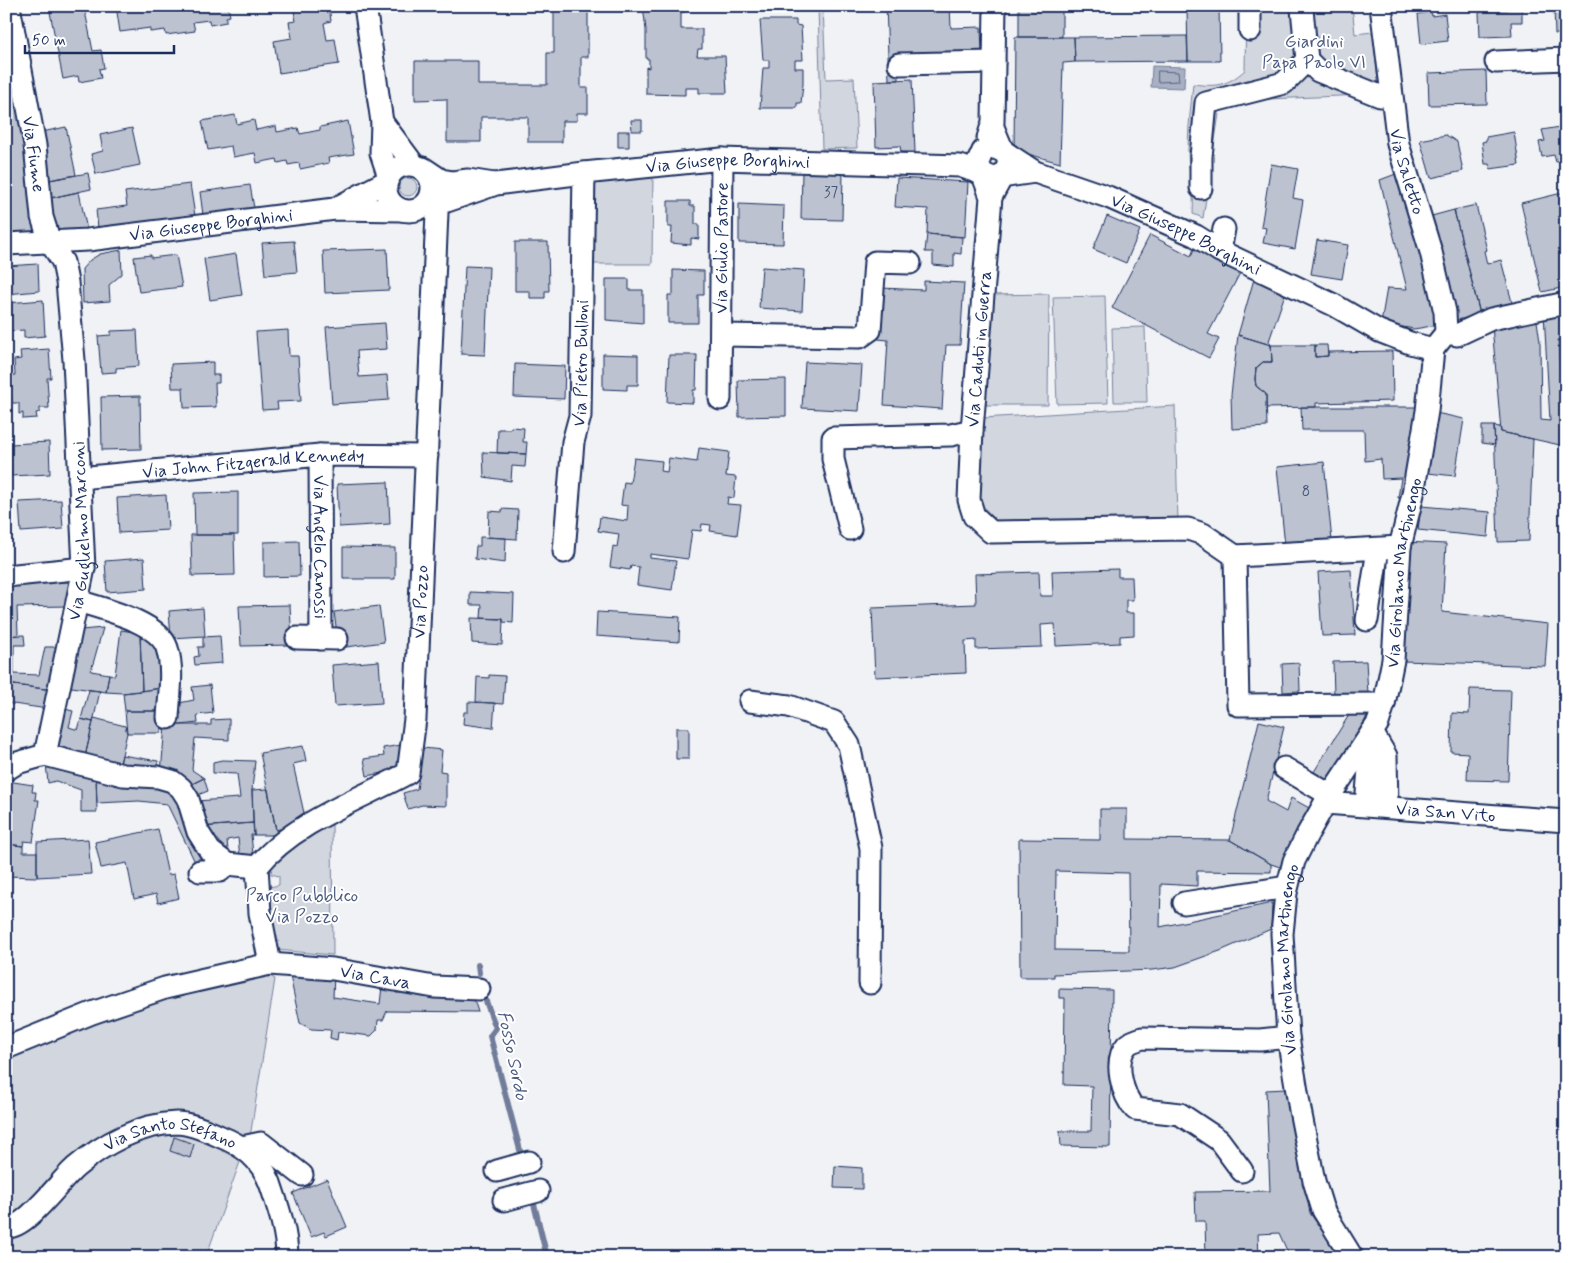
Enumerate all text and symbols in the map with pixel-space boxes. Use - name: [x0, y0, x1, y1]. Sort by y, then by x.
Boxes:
- scale bar: [25, 22, 174, 54]
- park label: Giardini Papa Paolo VI: [1262, 30, 1366, 75]
- text: 50 m: [32, 31, 66, 51]
- street label: Via Fiume: [16, 115, 50, 194]
- street label: Via Saletto: [1383, 128, 1430, 218]
- street label: Via Giuseppe Borghini: [645, 148, 810, 180]
- street label: Via Giulio Pastore: [710, 182, 735, 314]
- house number: 37: [824, 183, 839, 203]
- street label: Via Giuseppe Borghini: [1107, 189, 1265, 282]
- street label: Via Giuseppe Borghini: [128, 203, 294, 248]
- street label: Via Caduti in Guerra: [961, 270, 998, 428]
- street label: Via Pietro Bulloni: [567, 300, 595, 430]
- street label: Via Guglielmo Marconi: [62, 441, 99, 623]
- street label: Via John Fitzgerald Kennedy: [141, 444, 364, 485]
- street label: Via Angelo Canossi: [305, 475, 332, 619]
- street label: Via Girolamo Martinengo: [1381, 476, 1429, 670]
- house number: 8: [1302, 482, 1310, 502]
- street label: Via Pozzo: [408, 565, 435, 639]
- street label: Via San Vito: [1395, 797, 1496, 829]
- street label: Via Girolamo Martinengo: [1271, 862, 1306, 1056]
- park label: Parco Pubblico Via Pozzo: [246, 884, 358, 929]
- street label: Via Cava: [338, 959, 412, 996]
- water label: Fosso Sordo: [491, 1008, 534, 1103]
- text: Via Santo Stefano: [99, 1112, 241, 1158]
- street label: Via Santo Stefano: [102, 1137, 238, 1161]

